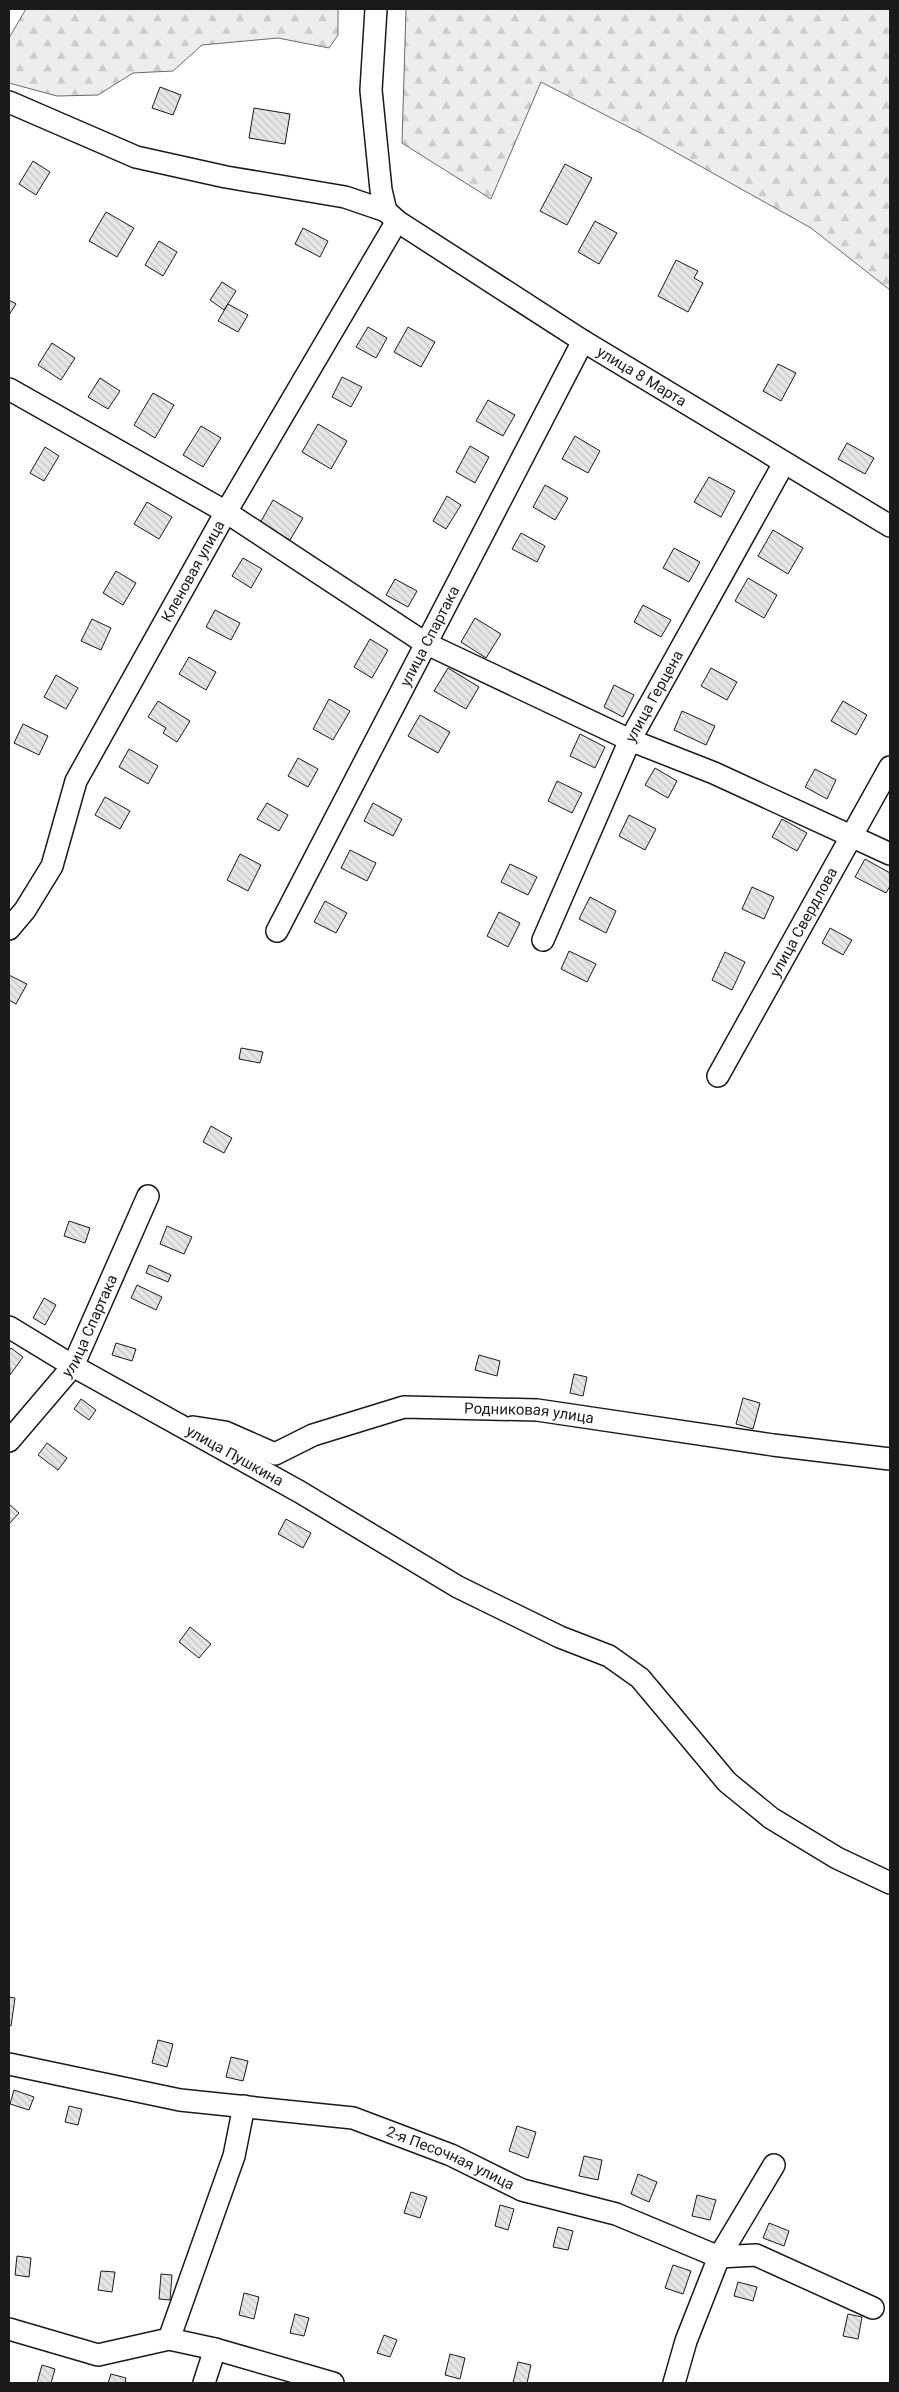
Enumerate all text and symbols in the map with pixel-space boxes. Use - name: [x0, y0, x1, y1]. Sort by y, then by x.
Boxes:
- street label: улица 8 Марта: [594, 342, 690, 410]
- street label: Кленовая улица: [158, 517, 228, 625]
- street label: улица Спартака: [396, 583, 463, 690]
- street label: улица Герцена: [622, 647, 687, 745]
- street label: улица Свердлова: [766, 864, 841, 980]
- street label: улица Спартака: [58, 1272, 121, 1381]
- street label: Родниковая улица: [464, 1399, 595, 1427]
- street label: улица Пушкина: [183, 1422, 287, 1490]
- street label: 2-я Песочная улица: [384, 2122, 517, 2194]

